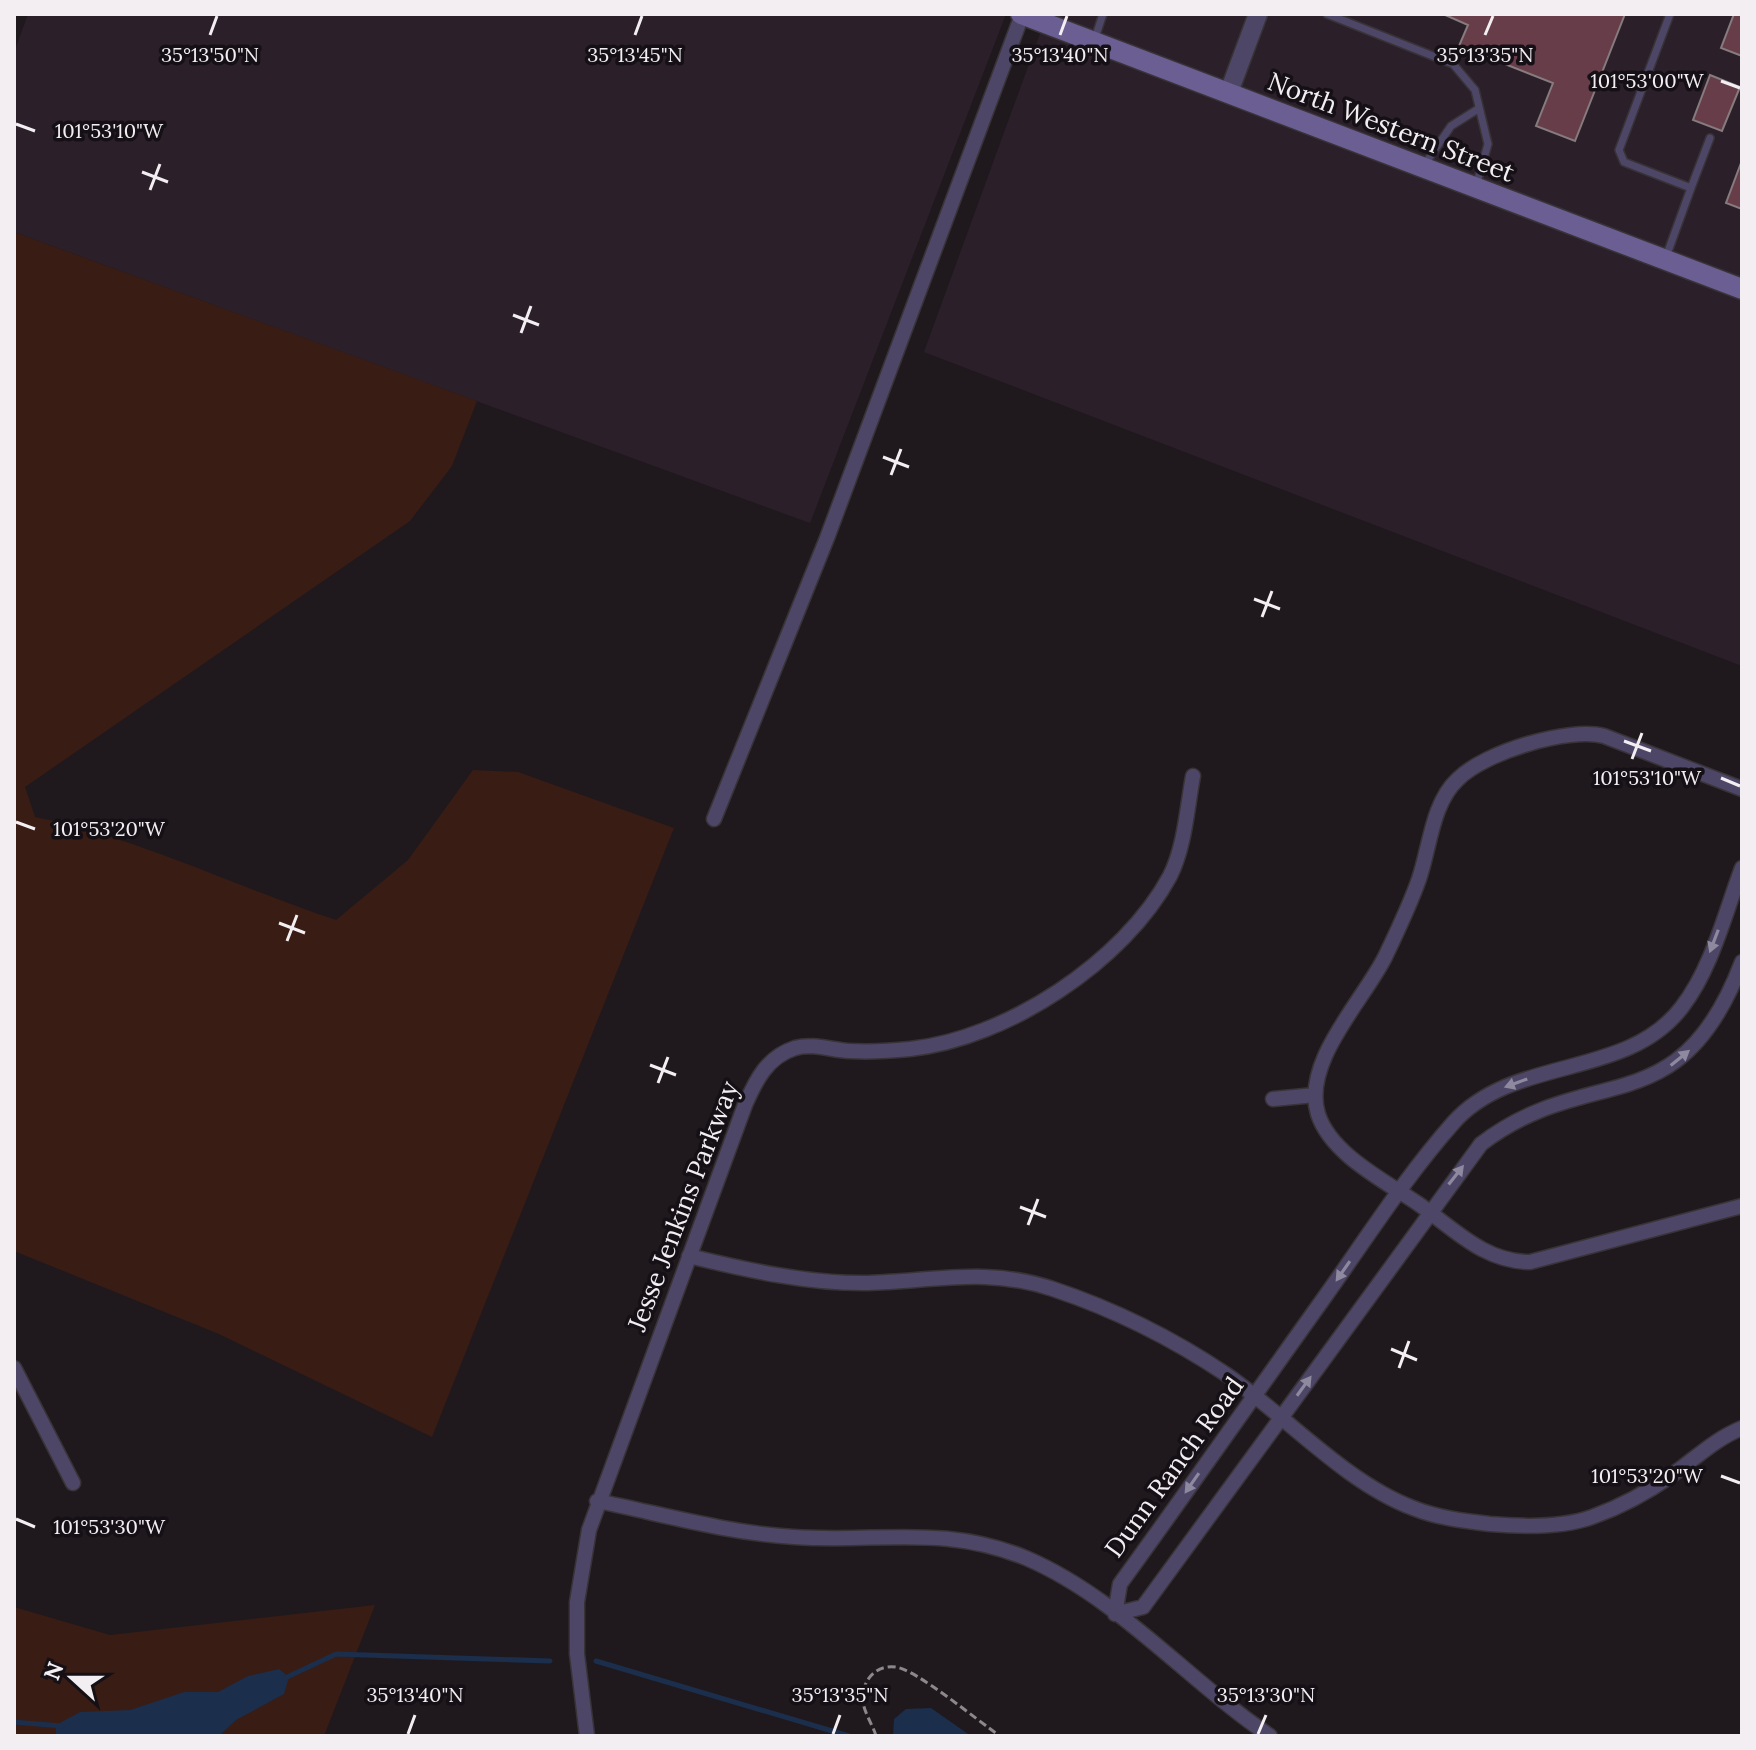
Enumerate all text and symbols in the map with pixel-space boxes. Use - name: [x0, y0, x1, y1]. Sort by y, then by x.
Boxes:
- text: 35°13'50"N: [161, 42, 259, 67]
- text: 35°13'45"N: [587, 42, 683, 67]
- text: 35°13'40"N: [1011, 42, 1109, 67]
- text: 35°13'35"N: [1437, 42, 1533, 67]
- street label: North Western Street: [1263, 64, 1519, 189]
- text: 101°53'00"W: [1591, 68, 1705, 93]
- text: 101°53'10"W: [55, 118, 164, 143]
- text: 101°53'10"W: [1593, 765, 1702, 790]
- text: 101°53'20"W: [53, 816, 166, 841]
- one-way arrow: [1707, 929, 1720, 953]
- one-way arrow: [1670, 1050, 1690, 1067]
- street label: Jesse Jenkins Parkway: [619, 1076, 746, 1336]
- one-way arrow: [1504, 1077, 1528, 1090]
- one-way arrow: [1447, 1165, 1464, 1185]
- one-way arrow: [1336, 1261, 1351, 1282]
- street label: Dunn Ranch Road: [1097, 1370, 1250, 1564]
- one-way arrow: [1296, 1375, 1312, 1397]
- text: 101°53'20"W: [1591, 1463, 1704, 1488]
- one-way arrow: [1184, 1472, 1200, 1494]
- text: 101°53'30"W: [53, 1514, 166, 1539]
- north arrow: [32, 1638, 112, 1718]
- text: N: [37, 1658, 69, 1684]
- text: 35°13'40"N: [366, 1682, 464, 1707]
- text: 35°13'35"N: [792, 1682, 888, 1707]
- text: 35°13'30"N: [1217, 1682, 1315, 1707]

